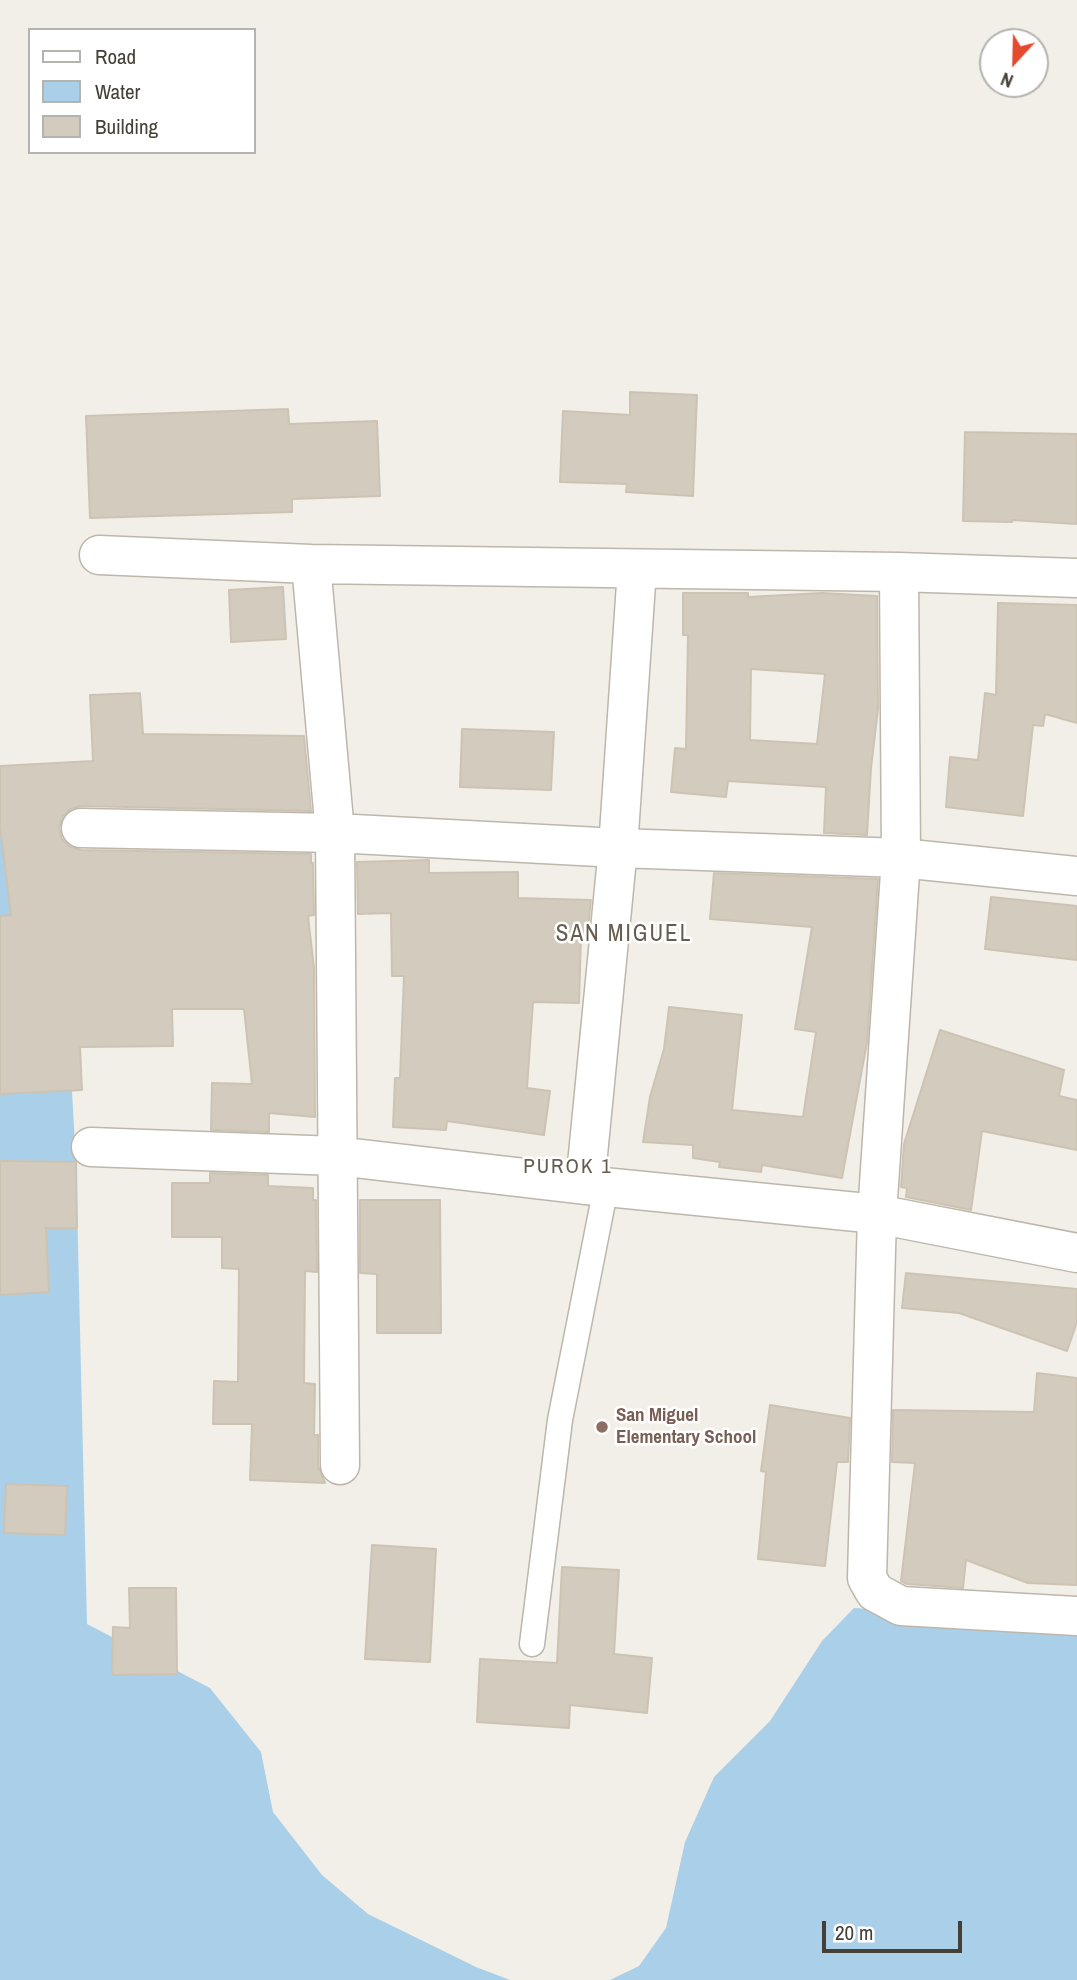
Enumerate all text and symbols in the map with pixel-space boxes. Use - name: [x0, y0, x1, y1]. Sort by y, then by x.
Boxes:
- legend: [28, 28, 256, 154]
- north arrow: [979, 28, 1049, 98]
- text: Road: [95, 42, 136, 71]
- text: N: [997, 66, 1017, 95]
- text: Water: [95, 77, 140, 106]
- text: Building: [95, 112, 158, 141]
- district label: SAN MIGUEL: [557, 921, 691, 949]
- district label: PUROK 1: [524, 1154, 612, 1180]
- place label: San Miguel Elementary School: [616, 1405, 756, 1449]
- marker: San Miguel Elementary School: [594, 1419, 610, 1435]
- scale bar: [825, 1906, 965, 1950]
- text: 20 m: [835, 1918, 873, 1947]

